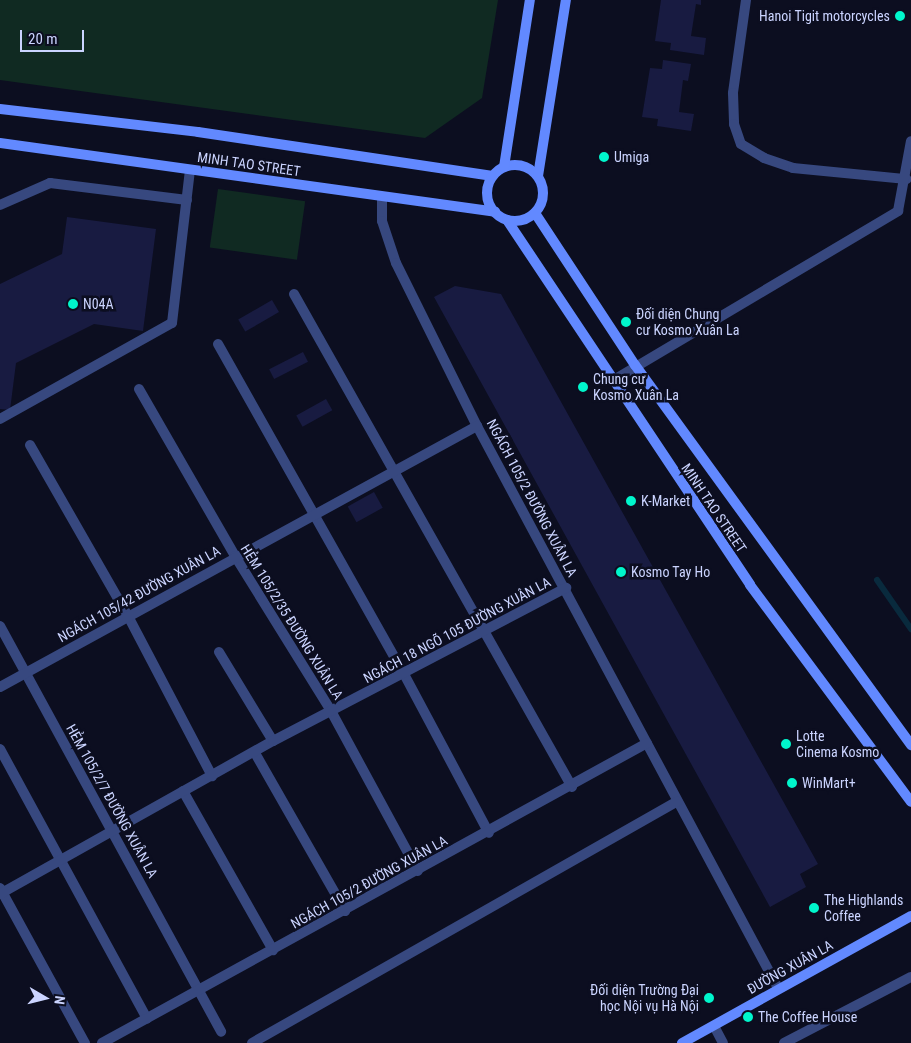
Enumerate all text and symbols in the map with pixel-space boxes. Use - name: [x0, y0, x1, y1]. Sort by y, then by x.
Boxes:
- place label: Hanoi Tigit motorcycles: [759, 8, 890, 24]
- marker: Hanoi Tigit motorcycles: [894, 10, 906, 22]
- scale bar: [22, 20, 86, 52]
- text: 20 m: [28, 30, 58, 48]
- street label: MINH TAO STREET: [196, 148, 302, 180]
- place label: Umiga: [614, 149, 649, 165]
- marker: Umiga: [598, 151, 610, 163]
- place label: N04A: [83, 296, 114, 312]
- marker: N04A: [67, 298, 79, 310]
- place label: Đối diện Chung cư Kosmo Xuân La: [636, 306, 739, 338]
- marker: Đối diện Chung cư Kosmo Xuân La: [620, 316, 632, 328]
- place label: Chung cư Kosmo Xuân La: [593, 371, 679, 404]
- marker: Chung cư Kosmo Xuân La: [577, 381, 589, 393]
- street label: NGÁCH 105/2 ĐƯỜNG XUÂN LA: [483, 416, 581, 580]
- street label: MINH TAO STREET: [678, 460, 750, 556]
- place label: K-Market: [641, 493, 690, 509]
- marker: K-Market: [625, 495, 637, 507]
- street label: HẺM 105/2/35 ĐƯỜNG XUÂN LA: [237, 541, 347, 703]
- street label: NGÁCH 105/42 ĐƯỜNG XUÂN LA: [55, 542, 223, 646]
- place label: Kosmo Tay Ho: [631, 564, 711, 580]
- marker: Kosmo Tay Ho: [615, 566, 627, 578]
- street label: NGÁCH 18 NGÕ 105 ĐƯỜNG XUÂN LA: [360, 573, 554, 687]
- street label: HẺM 105/2/7 ĐƯỜNG XUÂN LA: [63, 721, 161, 881]
- place label: Lotte Cinema Kosmo: [796, 728, 879, 760]
- marker: Lotte Cinema Kosmo: [780, 738, 792, 750]
- place label: WinMart+: [802, 775, 856, 791]
- marker: WinMart+: [786, 777, 798, 789]
- street label: NGÁCH 105/2 ĐƯỜNG XUÂN LA: [288, 832, 450, 932]
- place label: The Highlands Coffee: [824, 892, 903, 924]
- marker: The Highlands Coffee: [808, 902, 820, 914]
- street label: ĐƯỜNG XUÂN LA: [744, 937, 836, 997]
- north arrow: [20, 973, 70, 1023]
- place label: Đối diện Trường Đại học Nội vụ Hà Nội: [590, 982, 699, 1014]
- marker: Đối diện Trường Đại học Nội vụ Hà Nội: [703, 992, 715, 1004]
- text: N: [51, 995, 68, 1005]
- place label: The Coffee House: [758, 1009, 857, 1025]
- marker: The Coffee House: [742, 1011, 754, 1023]

